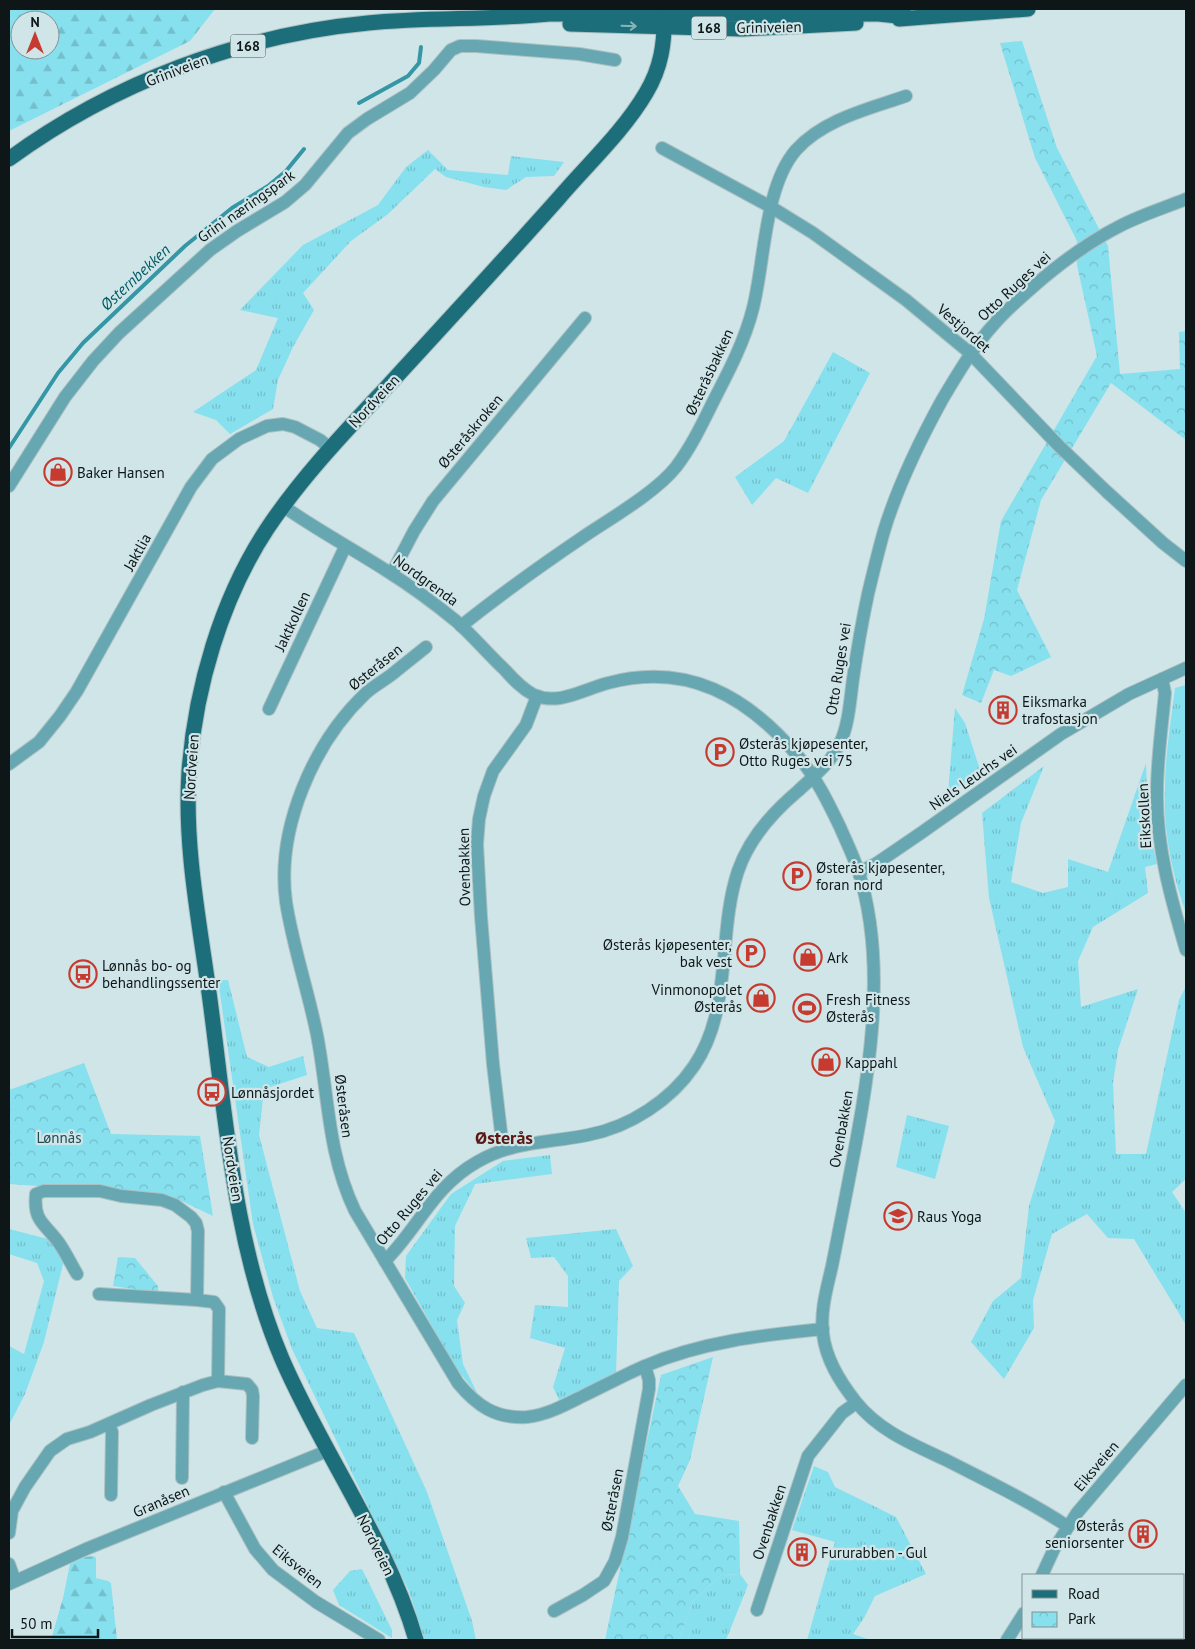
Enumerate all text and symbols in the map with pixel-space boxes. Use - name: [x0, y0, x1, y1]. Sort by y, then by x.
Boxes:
- north arrow: [10, 10, 60, 60]
- text: N: [30, 13, 40, 31]
- road number: 168: [692, 16, 726, 40]
- street label: Griniveien: [736, 17, 802, 37]
- one-way arrow: [621, 21, 637, 31]
- road number: 168: [230, 34, 266, 58]
- street label: Griniveien: [143, 49, 211, 91]
- street label: Grini næringspark: [194, 165, 299, 247]
- water label: Østernbekken: [96, 240, 174, 314]
- street label: Otto Ruges vei: [973, 247, 1055, 325]
- street label: Vestjordet: [933, 299, 995, 356]
- street label: Østeråsbakken: [681, 326, 737, 418]
- street label: Nordveien: [345, 370, 403, 432]
- street label: Østeråskroken: [433, 390, 507, 472]
- shop icon: Baker Hansen: [43, 457, 73, 487]
- place label: Baker Hansen: [77, 463, 165, 482]
- street label: Jaktlia: [119, 530, 155, 575]
- street label: Nordgrenda: [390, 550, 462, 610]
- street label: Jaktkollen: [270, 588, 314, 655]
- street label: Otto Ruges vei: [821, 621, 855, 717]
- street label: Østeråsen: [344, 640, 406, 694]
- place label: Eiksmarka trafostasjon: [1022, 692, 1098, 728]
- building icon: Eiksmarka trafostasjon: [988, 695, 1018, 725]
- street label: Nordveien: [179, 733, 203, 801]
- place label: Østerås kjøpesenter, Otto Ruges vei 75: [739, 734, 868, 770]
- parking icon: Østerås kjøpesenter, Otto Ruges vei 75: [705, 737, 735, 767]
- street label: Niels Leuchs vei: [925, 740, 1021, 814]
- street label: Eikskollen: [1133, 783, 1155, 849]
- street label: Ovenbakken: [454, 828, 474, 906]
- place label: Østerås kjøpesenter, foran nord: [816, 858, 945, 894]
- parking icon: Østerås kjøpesenter, foran nord: [782, 861, 812, 891]
- place label: Østerås kjøpesenter, bak vest: [603, 935, 732, 971]
- parking icon: Østerås kjøpesenter, bak vest: [736, 938, 766, 968]
- shop icon: Ark: [793, 942, 823, 972]
- place label: Ark: [827, 948, 849, 967]
- place label: Lønnås bo- og behandlingssenter: [102, 956, 220, 992]
- bus stop icon: Lønnås bo- og behandlingssenter: [68, 959, 98, 989]
- place label: Vinmonopolet Østerås: [651, 980, 742, 1016]
- shop icon: Vinmonopolet Østerås: [746, 983, 776, 1013]
- place label: Fresh Fitness Østerås: [826, 990, 910, 1026]
- sports icon: Fresh Fitness Østerås: [792, 993, 822, 1023]
- shop icon: Kappahl: [811, 1047, 841, 1077]
- place label: Kappahl: [845, 1053, 898, 1072]
- street label: Østeråsen: [331, 1073, 357, 1139]
- bus stop icon: Lønnåsjordet: [197, 1077, 227, 1107]
- place label: Lønnåsjordet: [231, 1083, 314, 1102]
- street label: Ovenbakken: [825, 1089, 857, 1169]
- district label: Østerås: [475, 1126, 533, 1149]
- park label: Lønnås: [36, 1128, 82, 1147]
- street label: Nordveien: [218, 1135, 248, 1203]
- street label: Otto Ruges vei: [372, 1165, 446, 1249]
- school or university icon: Raus Yoga: [883, 1201, 913, 1231]
- place label: Raus Yoga: [917, 1207, 982, 1226]
- street label: Eiksveien: [1069, 1437, 1123, 1495]
- street label: Østeråsen: [597, 1467, 627, 1533]
- street label: Granåsen: [130, 1481, 192, 1521]
- street label: Ovenbakken: [748, 1482, 790, 1562]
- street label: Nordveien: [353, 1511, 399, 1579]
- place label: Østerås seniorsenter: [1045, 1516, 1124, 1552]
- building icon: Østerås seniorsenter: [1128, 1519, 1158, 1549]
- building icon: Fururabben - Gul: [787, 1537, 817, 1567]
- street label: Eiksveien: [269, 1540, 327, 1592]
- place label: Fururabben - Gul: [821, 1543, 928, 1562]
- legend: [1022, 1574, 1185, 1639]
- text: Road: [1068, 1584, 1100, 1603]
- scale bar: [12, 1606, 99, 1638]
- text: Park: [1068, 1609, 1096, 1628]
- text: 50 m: [20, 1614, 53, 1633]

